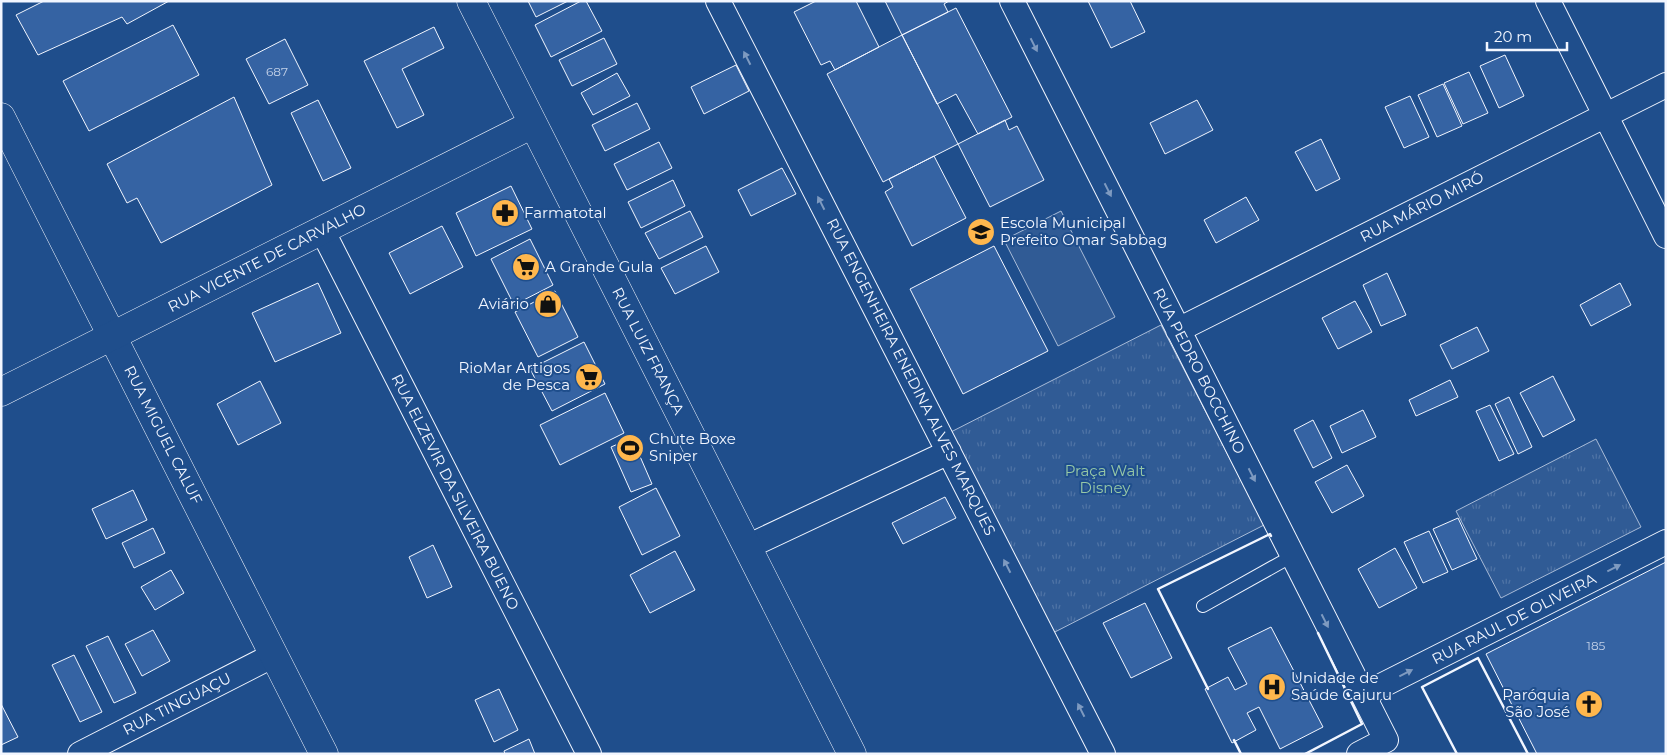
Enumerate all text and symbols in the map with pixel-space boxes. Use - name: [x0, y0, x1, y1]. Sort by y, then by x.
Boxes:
- scale bar: [1487, 20, 1567, 52]
- text: 20 m: [1494, 27, 1532, 46]
- one-way arrow: [1030, 38, 1038, 52]
- one-way arrow: [743, 51, 751, 66]
- house number: 687: [266, 64, 288, 79]
- street label: RUA MÁRIO MIRÓ: [1357, 167, 1487, 246]
- one-way arrow: [1104, 183, 1112, 197]
- one-way arrow: [817, 196, 825, 210]
- pharmacy icon: Farmatotal: [490, 198, 520, 228]
- street label: RUA VICENTE DE CARVALHO: [164, 199, 369, 316]
- place label: Farmatotal: [524, 203, 607, 222]
- place label: Escola Municipal Prefeito Omar Sabbag: [1000, 213, 1167, 249]
- street label: RUA ENGENHEIRA ENEDINA ALVES MARQUES: [823, 215, 1000, 539]
- school or university icon: Escola Municipal Prefeito Omar Sabbag: [966, 217, 996, 247]
- supermarket icon: A Grande Gula: [511, 252, 541, 282]
- place label: A Grande Gula: [545, 257, 653, 276]
- street label: RUA LUIZ FRANÇA: [608, 284, 689, 418]
- street label: RUA PEDRO BOCCHINO: [1149, 285, 1250, 457]
- shop icon: Aviário: [533, 289, 563, 319]
- place label: Aviário: [478, 294, 529, 313]
- place label: RioMar Artigos de Pesca: [458, 358, 570, 394]
- street label: RUA MIGUEL CALUF: [120, 362, 207, 507]
- supermarket icon: RioMar Artigos de Pesca: [574, 362, 604, 392]
- street label: RUA ELZEVIR DA SILVEIRA BUENO: [387, 371, 523, 613]
- place label: Chute Boxe Sniper: [649, 429, 736, 465]
- sports icon: Chute Boxe Sniper: [615, 433, 645, 463]
- park label: Praça Walt Disney: [1065, 461, 1145, 497]
- one-way arrow: [1248, 468, 1256, 483]
- one-way arrow: [1003, 558, 1011, 573]
- one-way arrow: [1607, 564, 1621, 572]
- street label: RUA RAUL DE OLIVEIRA: [1429, 569, 1599, 668]
- one-way arrow: [1321, 613, 1329, 628]
- house number: 185: [1587, 638, 1606, 653]
- street label: RUA TINGUAÇU: [119, 668, 234, 739]
- place label: Unidade de Saúde Cajuru: [1291, 668, 1392, 704]
- one-way arrow: [1399, 669, 1414, 677]
- hospital icon: Unidade de Saúde Cajuru: [1257, 672, 1287, 702]
- place label: Paróquia São José: [1502, 685, 1570, 721]
- church icon: Paróquia São José: [1574, 689, 1604, 719]
- one-way arrow: [1077, 703, 1085, 718]

